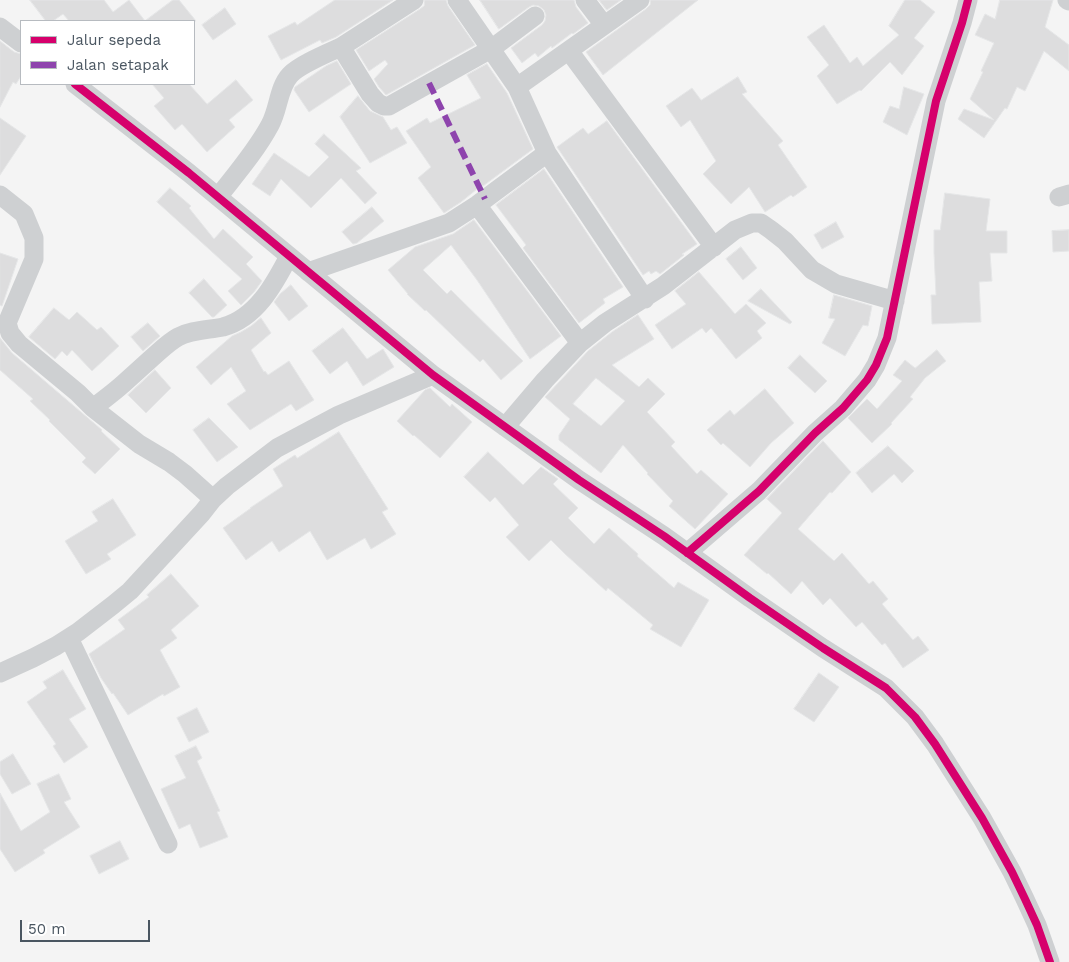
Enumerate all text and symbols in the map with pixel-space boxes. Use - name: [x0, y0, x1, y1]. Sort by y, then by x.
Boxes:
- legend: [20, 20, 195, 85]
- text: Jalur sepeda: [67, 31, 161, 49]
- text: Jalan setapak: [67, 56, 169, 74]
- scale bar: [22, 910, 152, 942]
- text: 50 m: [28, 920, 65, 938]

